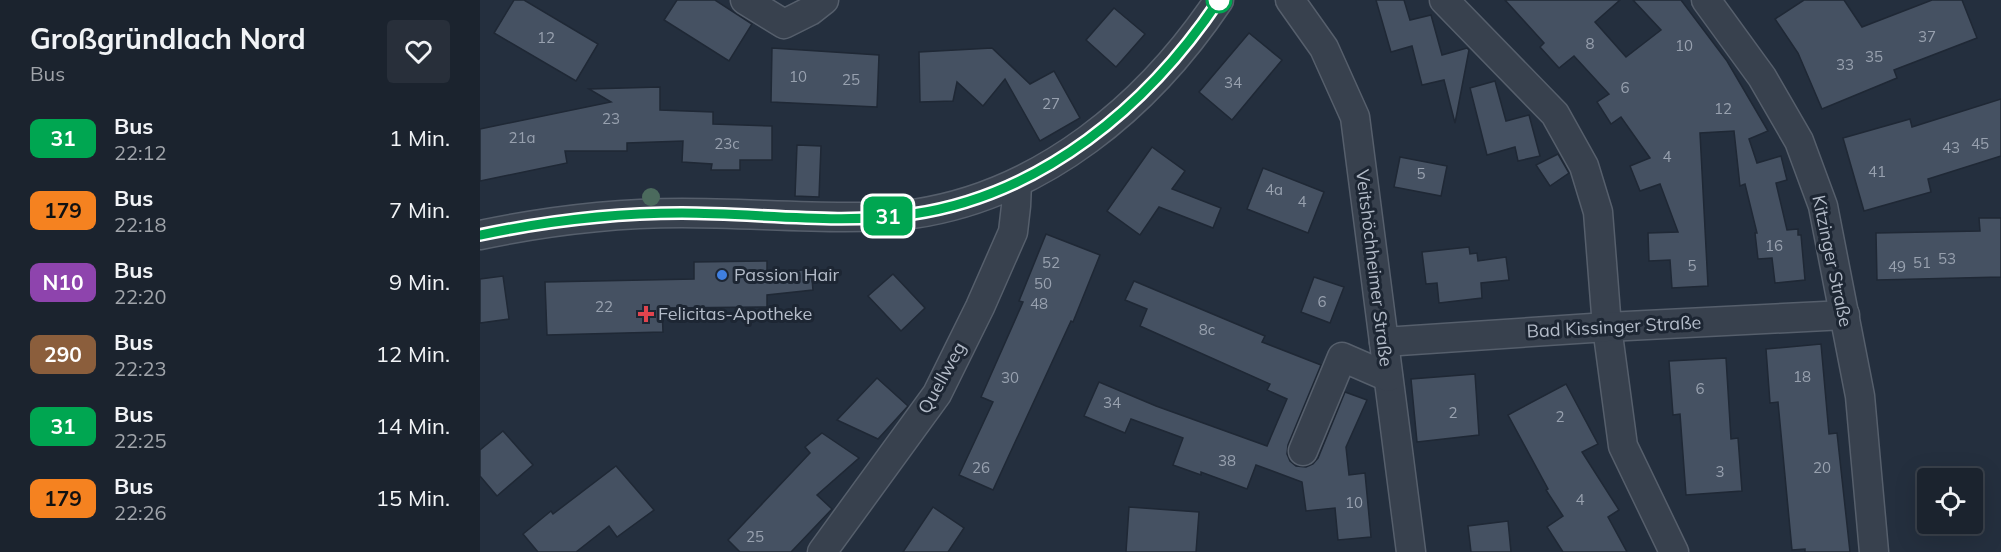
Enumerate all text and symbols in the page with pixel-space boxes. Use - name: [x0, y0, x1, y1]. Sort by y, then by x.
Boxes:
- unlabelled marker: [1206, 0, 1232, 13]
- button: heart: [387, 20, 450, 83]
- text: Großgründlach Nord: [30, 21, 306, 56]
- house number: 37: [1918, 27, 1936, 46]
- house number: 12: [537, 28, 555, 47]
- house number: 8: [1585, 34, 1595, 53]
- house number: 10: [1675, 36, 1693, 55]
- house number: 35: [1865, 47, 1883, 66]
- house number: 33: [1836, 55, 1854, 74]
- text: Bus: [30, 61, 65, 86]
- house number: 10: [789, 67, 807, 86]
- house number: 25: [842, 70, 860, 89]
- house number: 34: [1224, 73, 1242, 92]
- house number: 6: [1620, 78, 1630, 97]
- house number: 27: [1042, 94, 1060, 113]
- house number: 12: [1714, 99, 1732, 118]
- house number: 23: [602, 109, 620, 128]
- text: Bus: [114, 112, 153, 140]
- text: 1 Min.: [389, 124, 450, 152]
- text: 31: [50, 125, 76, 151]
- house number: 21a: [508, 128, 536, 147]
- house number: 23c: [714, 134, 740, 153]
- house number: 45: [1971, 134, 1989, 153]
- house number: 43: [1942, 138, 1960, 157]
- text: 22:12: [114, 140, 167, 165]
- house number: 4: [1662, 147, 1672, 166]
- house number: 41: [1868, 162, 1886, 181]
- house number: 5: [1416, 164, 1426, 183]
- street label: Veitshöchheimer Straße: [1351, 168, 1398, 368]
- house number: 4a: [1265, 180, 1283, 199]
- text: Bus: [114, 184, 153, 212]
- house number: 4: [1297, 192, 1307, 211]
- street label: Kitzinger Straße: [1807, 193, 1858, 329]
- text: 7 Min.: [389, 196, 450, 224]
- line badge: 31: [861, 196, 915, 236]
- text: 179: [44, 197, 82, 223]
- text: 31: [875, 203, 901, 229]
- text: 22:18: [114, 212, 167, 237]
- house number: 16: [1765, 236, 1783, 255]
- house number: 53: [1938, 249, 1956, 268]
- house number: 52: [1042, 253, 1060, 272]
- house number: 51: [1913, 253, 1931, 272]
- text: Bus: [114, 256, 153, 284]
- house number: 5: [1687, 256, 1697, 275]
- house number: 49: [1888, 257, 1906, 276]
- place label: Passion Hair: [734, 263, 840, 286]
- text: 9 Min.: [389, 268, 450, 296]
- marker: Passion Hair: [715, 268, 729, 282]
- text: N10: [42, 269, 84, 295]
- house number: 50: [1034, 274, 1052, 293]
- text: 22:20: [114, 284, 167, 309]
- house number: 6: [1317, 292, 1327, 311]
- house number: 48: [1030, 294, 1048, 313]
- house number: 22: [595, 297, 613, 316]
- place label: Felicitas-Apotheke: [658, 302, 812, 325]
- marker: Felicitas-Apotheke: [639, 307, 653, 321]
- street label: Bad Kissinger Straße: [1526, 310, 1702, 343]
- house number: 8c: [1199, 320, 1215, 339]
- text: Bus: [114, 328, 153, 356]
- street label: Quellweg: [912, 338, 971, 418]
- text: 12 Min.: [376, 340, 450, 368]
- text: 290: [44, 341, 82, 367]
- text: 22:23: [114, 356, 167, 381]
- house number: 18: [1793, 367, 1811, 386]
- house number: 30: [1001, 368, 1019, 387]
- house number: 6: [1695, 379, 1705, 398]
- house number: 34: [1103, 393, 1121, 412]
- text: Bus: [114, 400, 153, 428]
- house number: 2: [1448, 403, 1458, 422]
- house number: 2: [1555, 407, 1565, 426]
- text: 14 Min.: [376, 412, 450, 440]
- text: 31: [50, 413, 76, 439]
- text: 22:25: [114, 428, 167, 453]
- house number: 38: [1218, 451, 1236, 470]
- house number: 26: [972, 458, 990, 477]
- house number: 20: [1813, 458, 1831, 477]
- house number: 3: [1715, 462, 1725, 481]
- map controls: [1917, 468, 1983, 534]
- button: locate: [1917, 468, 1983, 534]
- text: Bus: [114, 472, 153, 500]
- text: 15 Min.: [376, 484, 450, 512]
- text: 179: [44, 485, 82, 511]
- house number: 4: [1575, 490, 1585, 509]
- house number: 10: [1345, 493, 1363, 512]
- text: 22:26: [114, 500, 167, 525]
- house number: 25: [746, 527, 764, 546]

